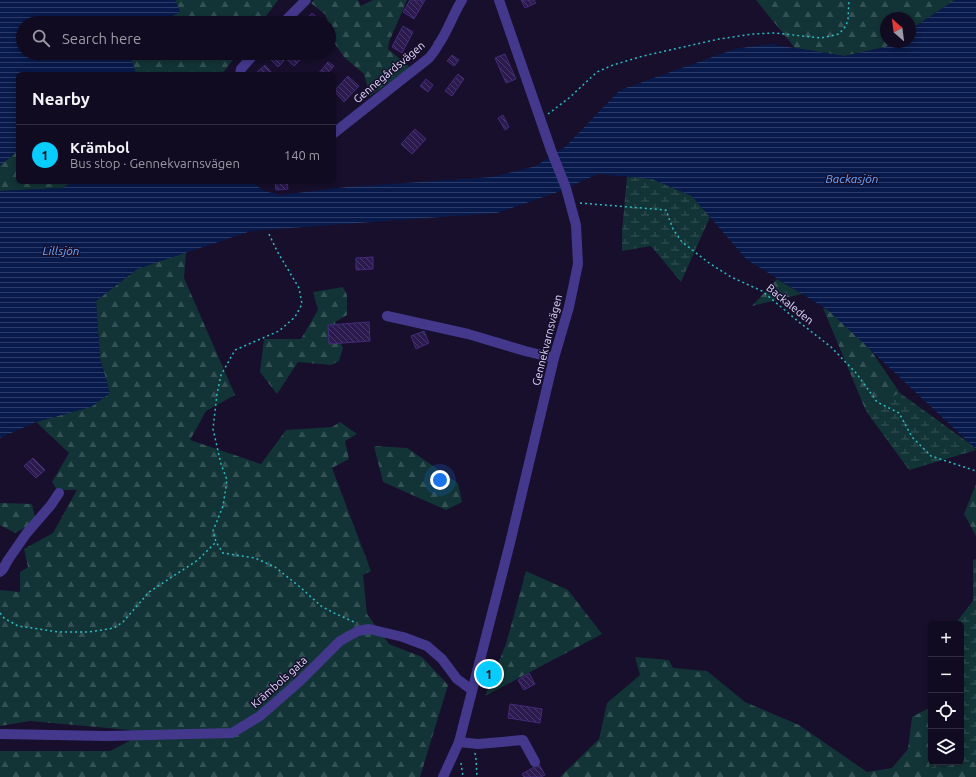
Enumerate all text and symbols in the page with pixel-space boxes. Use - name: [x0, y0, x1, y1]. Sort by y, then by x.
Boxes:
- north arrow: [880, 12, 916, 48]
- search box: [16, 16, 336, 60]
- icon: search: [30, 27, 52, 49]
- text: Search here: [62, 30, 141, 47]
- street label: Gennegårdsvägen: [351, 39, 427, 105]
- text: Nearby: [32, 89, 90, 108]
- text: Krämbol: [70, 139, 130, 156]
- text: 1: [41, 148, 49, 162]
- text: 140 m: [284, 148, 320, 162]
- text: Bus stop · Gennekvarnsvägen: [70, 156, 240, 170]
- water label: Backasjön: [825, 172, 879, 185]
- water label: Lillsjön: [43, 244, 79, 257]
- street label: Backaleden: [764, 281, 816, 327]
- street label: Gennekvarnsvägen: [530, 293, 564, 387]
- your location: [430, 470, 450, 490]
- map controls: [928, 621, 964, 765]
- button: +: [928, 621, 964, 657]
- street label: Krämbols gata: [249, 654, 309, 710]
- button: −: [928, 657, 964, 693]
- pin: 1: [476, 659, 502, 689]
- button: locate: [928, 693, 964, 729]
- button: layers: [928, 729, 964, 765]

